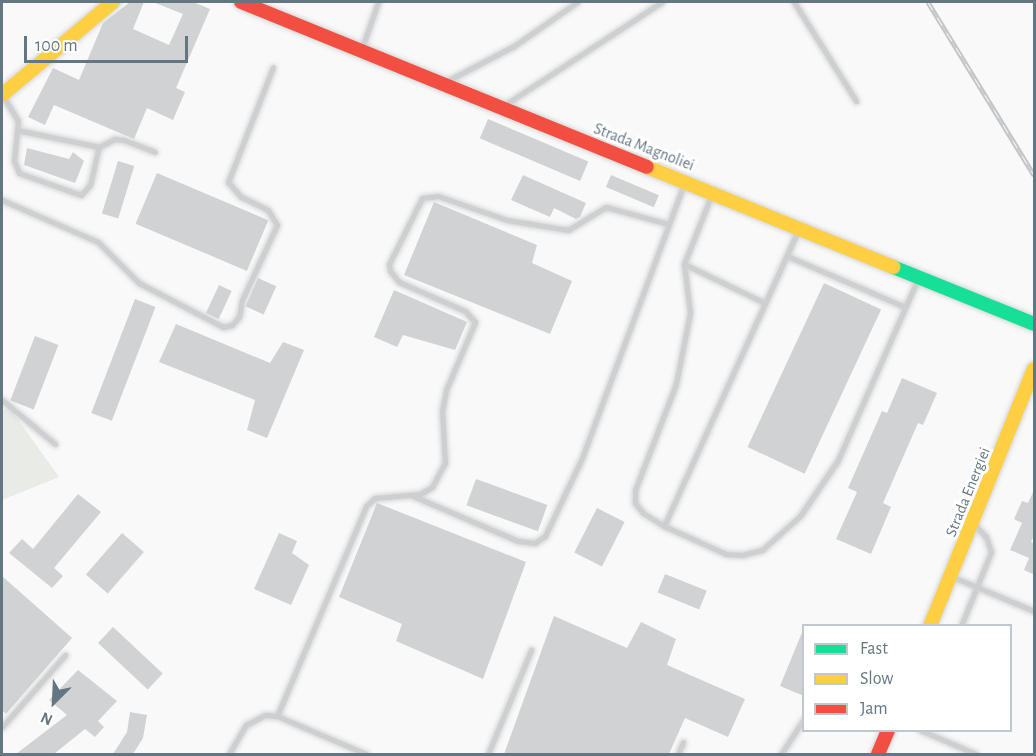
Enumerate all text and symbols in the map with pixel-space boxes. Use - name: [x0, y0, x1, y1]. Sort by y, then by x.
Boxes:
- scale bar: [27, 24, 190, 62]
- text: 100 m: [35, 37, 78, 55]
- street label: Strada Magnoliei: [591, 119, 697, 175]
- street label: Strada Energiei: [941, 445, 995, 539]
- legend: [802, 624, 1012, 732]
- text: Fast: [860, 640, 888, 658]
- text: Slow: [860, 670, 893, 688]
- north arrow: [24, 672, 84, 732]
- text: Jam: [860, 700, 888, 718]
- text: N: [38, 709, 55, 728]

